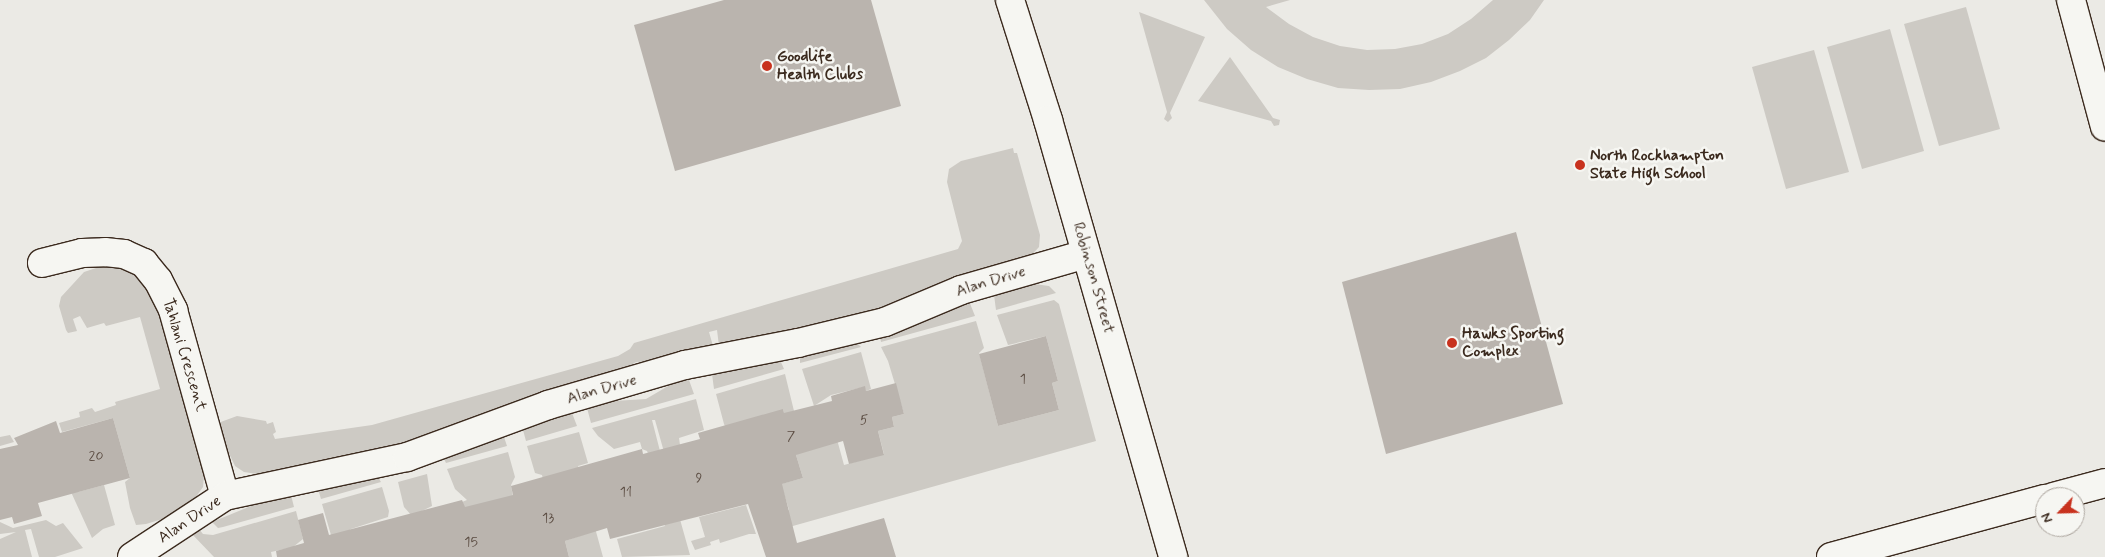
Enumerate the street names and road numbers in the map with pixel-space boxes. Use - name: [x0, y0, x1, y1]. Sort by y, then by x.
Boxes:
- street label: Robinson Street: [1068, 221, 1118, 335]
- street label: Alan Drive: [954, 262, 1028, 302]
- street label: Tahlani Crescent: [158, 299, 210, 411]
- street label: Alan Drive: [565, 371, 639, 409]
- street label: Alan Drive: [155, 492, 225, 548]

